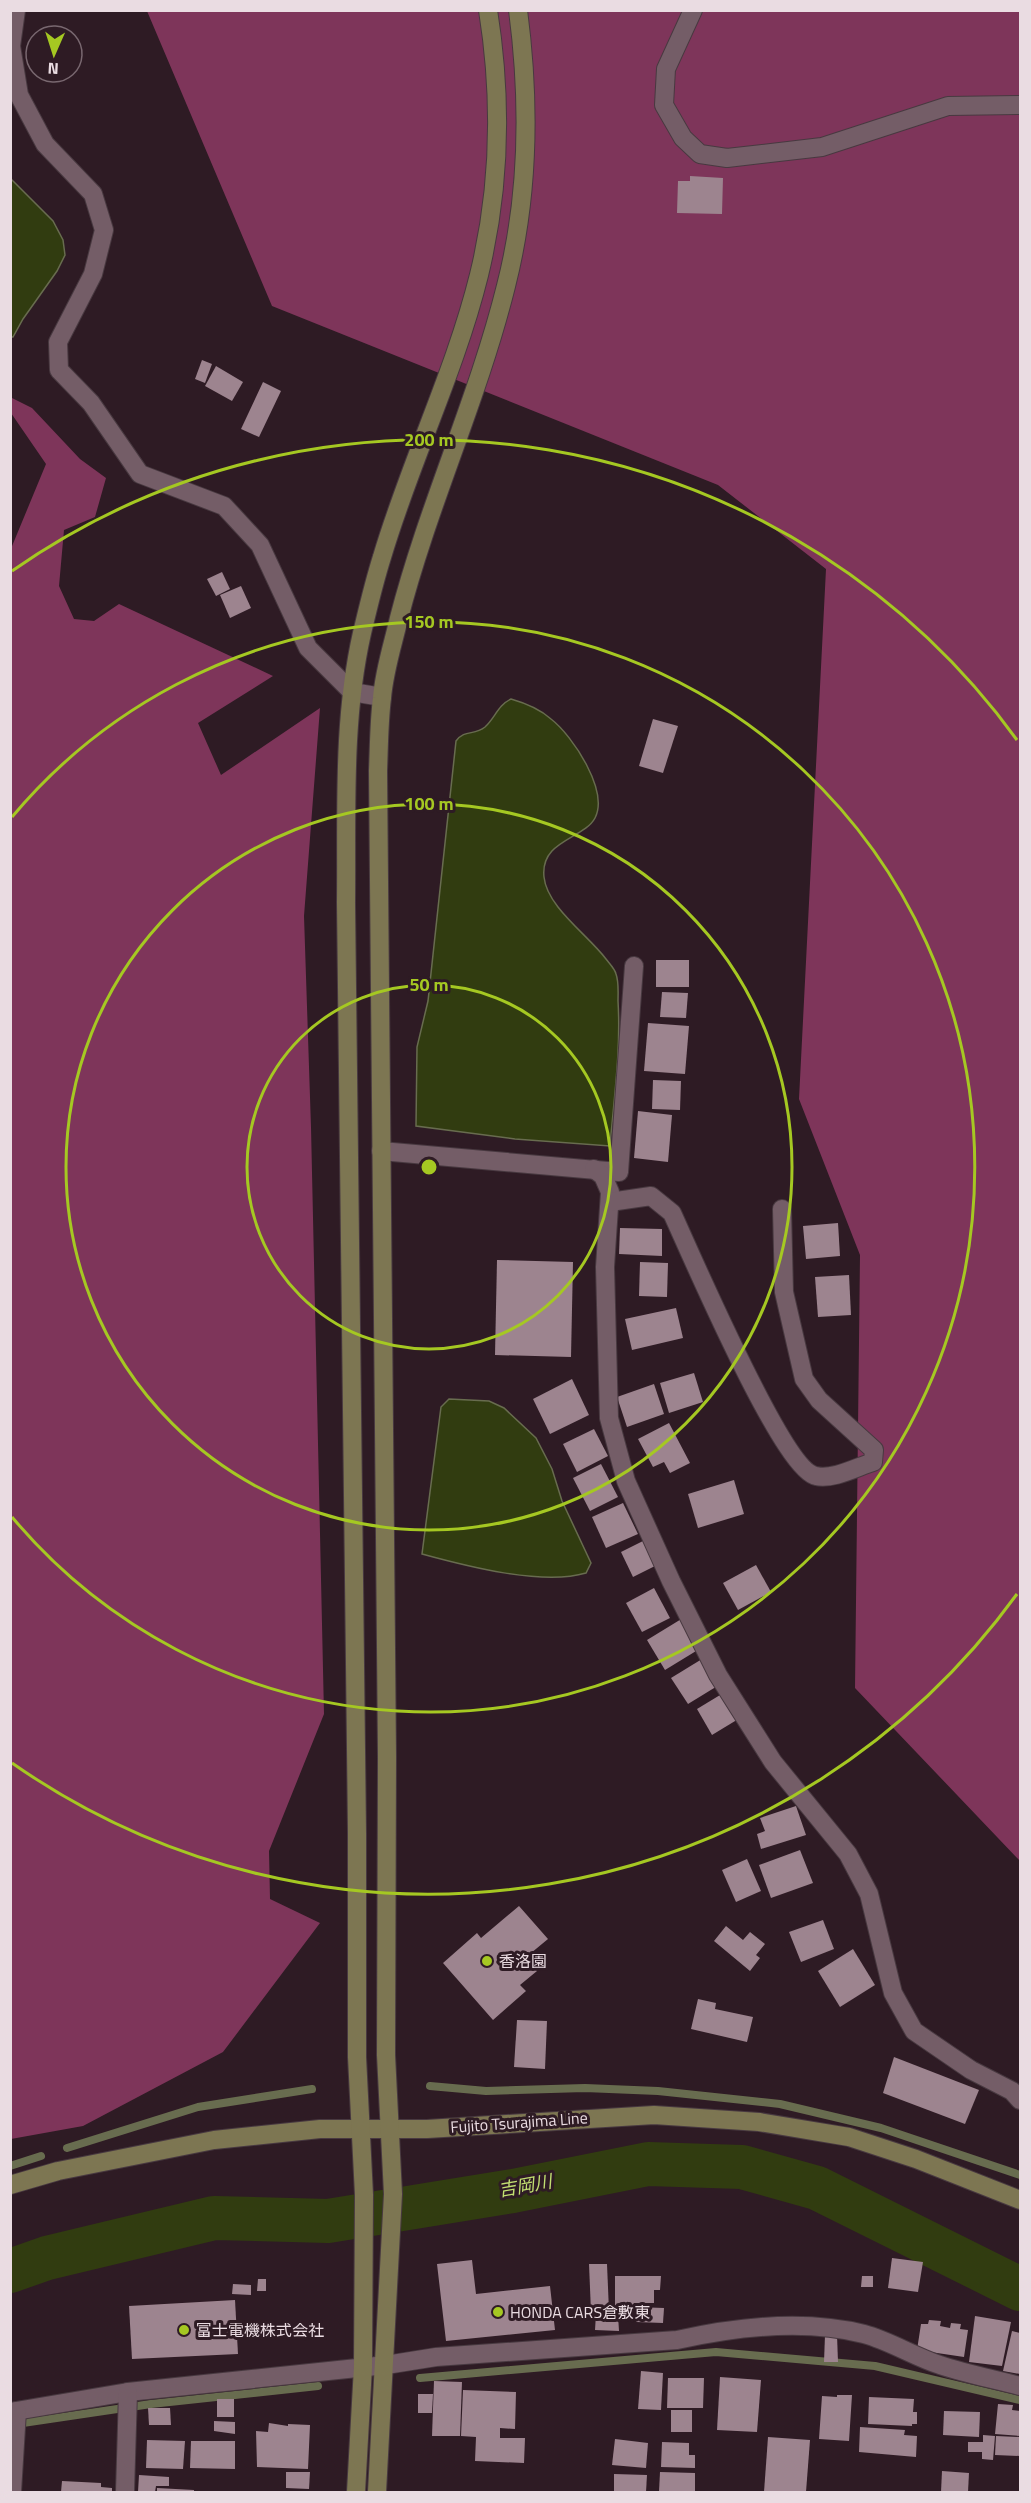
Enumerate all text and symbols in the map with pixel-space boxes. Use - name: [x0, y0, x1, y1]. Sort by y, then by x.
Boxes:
- north arrow: [24, 24, 84, 84]
- text: N: [47, 57, 59, 81]
- text: 200 m: [404, 426, 454, 453]
- text: 150 m: [404, 608, 454, 635]
- text: 100 m: [404, 790, 454, 817]
- text: 50 m: [409, 971, 449, 998]
- centre of rings: [419, 1157, 439, 1177]
- place label: 香洛園: [499, 1949, 547, 1973]
- marker: 香洛園: [480, 1954, 494, 1968]
- street label: Fujito Tsurajima Line: [450, 2105, 588, 2139]
- water label: 吉岡川: [496, 2167, 556, 2203]
- place label: HONDA CARS倉敷東: [510, 2300, 650, 2324]
- marker: HONDA CARS倉敷東: [491, 2305, 505, 2319]
- place label: 富士電機株式会社: [196, 2318, 324, 2342]
- marker: 富士電機株式会社: [177, 2323, 191, 2337]

